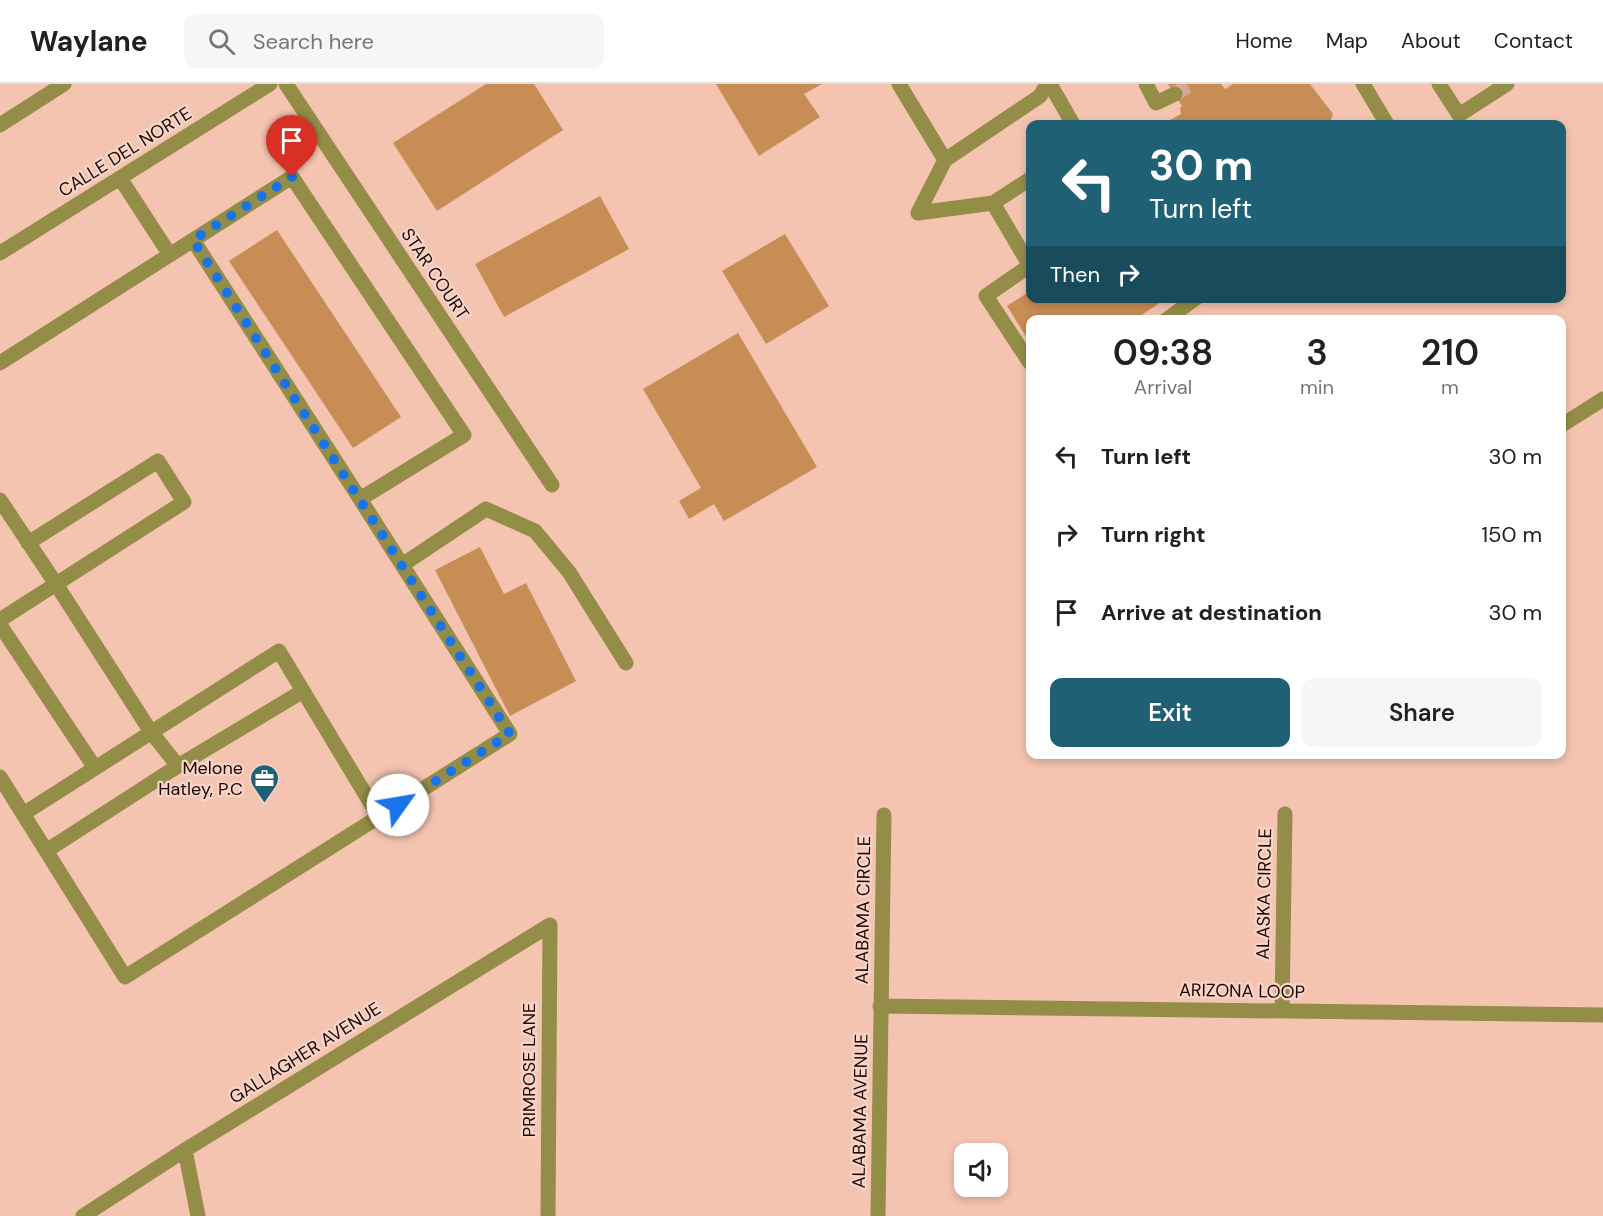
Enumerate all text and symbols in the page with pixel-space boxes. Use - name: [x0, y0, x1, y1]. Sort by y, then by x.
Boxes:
- search box: [184, 14, 604, 68]
- text: Waylane: [30, 23, 148, 60]
- icon: search: [205, 25, 238, 58]
- text: Search here: [253, 27, 374, 56]
- text: Home: [1235, 27, 1293, 55]
- text: Map: [1326, 27, 1368, 55]
- text: About: [1401, 27, 1461, 55]
- text: Contact: [1494, 27, 1573, 55]
- street label: CALLE DEL NORTE: [54, 101, 196, 203]
- pin: [266, 115, 317, 177]
- icon: arrive: [275, 124, 308, 157]
- text: 30 m: [1149, 138, 1253, 193]
- icon: left: [1050, 144, 1128, 222]
- text: Turn left: [1149, 191, 1252, 226]
- street label: STAR COURT: [396, 223, 474, 325]
- icon: right: [1112, 258, 1145, 291]
- text: Then: [1050, 260, 1100, 289]
- text: 09:38: [1113, 329, 1213, 376]
- text: 3: [1306, 329, 1328, 376]
- text: 210: [1421, 329, 1479, 376]
- text: Arrival: [1134, 374, 1192, 400]
- text: min: [1300, 374, 1334, 400]
- text: m: [1441, 374, 1459, 400]
- icon: left: [1050, 440, 1083, 473]
- text: Turn left: [1101, 442, 1191, 471]
- text: 30 m: [1488, 442, 1542, 471]
- icon: right: [1050, 518, 1083, 551]
- text: Turn right: [1101, 520, 1206, 549]
- text: 150 m: [1481, 520, 1542, 549]
- icon: arrive: [1050, 596, 1083, 629]
- text: Arrive at destination: [1101, 598, 1322, 627]
- text: 30 m: [1488, 598, 1542, 627]
- button: Exit: [1050, 678, 1290, 747]
- button: Share: [1302, 678, 1542, 747]
- place label: Melone Hatley, P.C: [158, 756, 243, 801]
- office icon: Melone Hatley, P.C: [248, 762, 280, 804]
- position arrow: [366, 773, 430, 837]
- street label: ALASKA CIRCLE: [1251, 828, 1277, 960]
- street label: ALABAMA CIRCLE: [850, 836, 876, 984]
- street label: ARIZONA LOOP: [1179, 978, 1305, 1004]
- street label: GALLAGHER AVENUE: [225, 997, 385, 1109]
- street label: PRIMROSE LANE: [517, 1003, 541, 1137]
- street label: ALABAMA AVENUE: [847, 1033, 873, 1189]
- map controls: [954, 1143, 1008, 1197]
- button: sound: [954, 1143, 1008, 1197]

